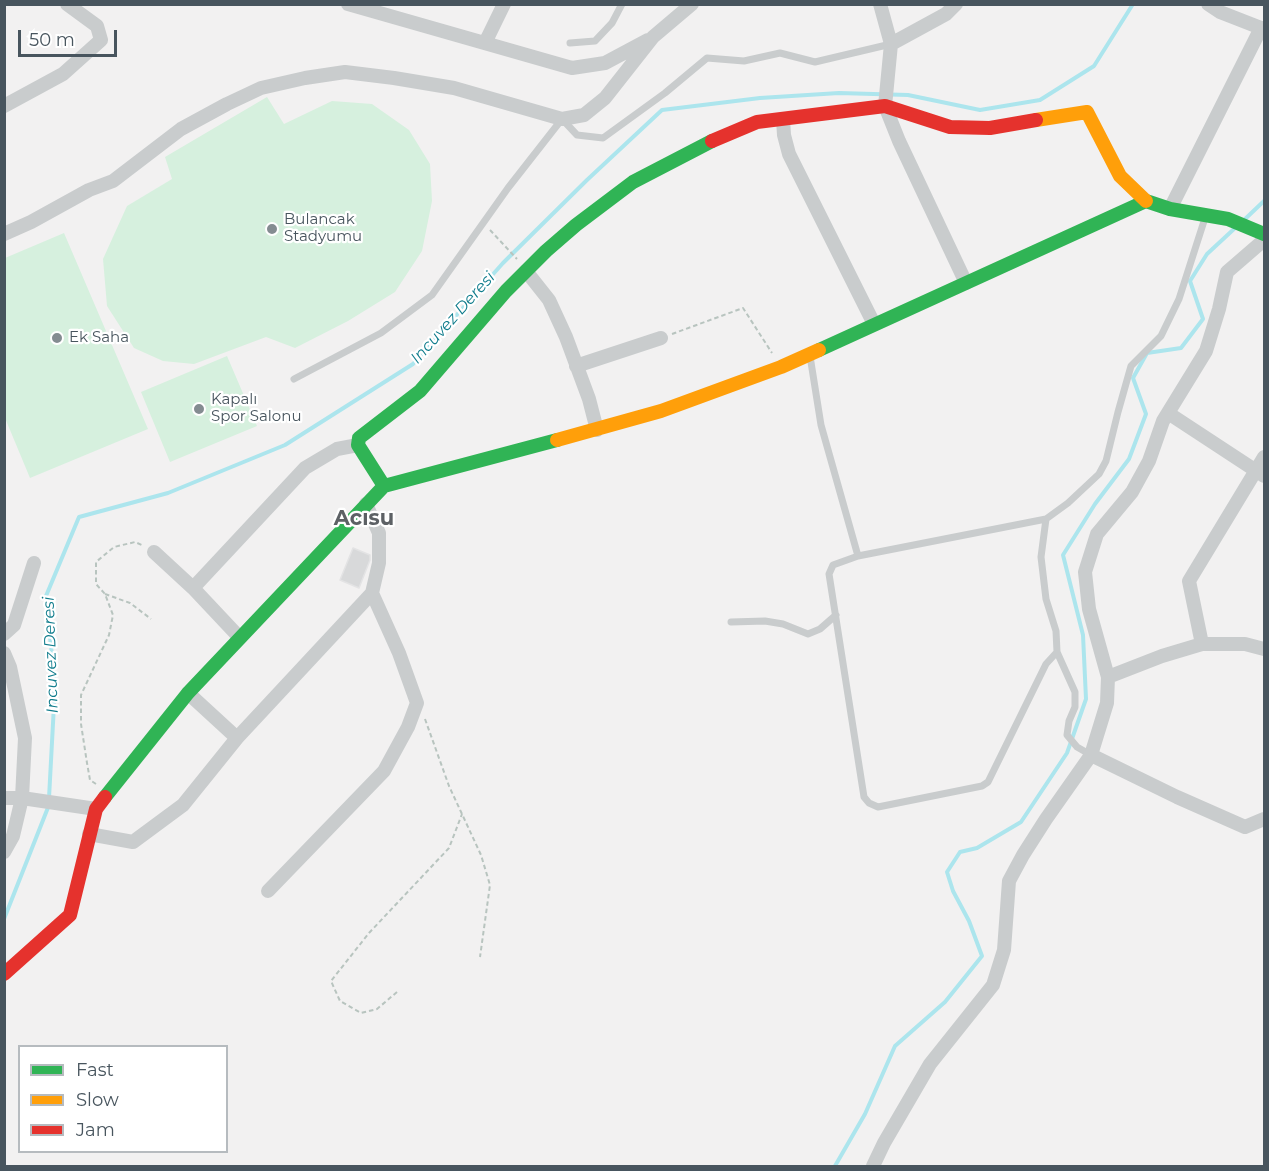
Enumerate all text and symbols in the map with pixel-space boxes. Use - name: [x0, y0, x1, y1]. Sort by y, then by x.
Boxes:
- scale bar: [21, 18, 120, 56]
- text: 50 m: [29, 29, 75, 51]
- place label: Bulancak Stadyumu: [284, 211, 362, 246]
- marker: Bulancak Stadyumu: [265, 222, 279, 236]
- water label: Incuvez Deresi: [407, 268, 499, 368]
- place label: Ek Saha: [69, 329, 129, 347]
- marker: Ek Saha: [50, 331, 64, 345]
- place label: Kapalı Spor Salonu: [211, 391, 301, 426]
- marker: Kapalı Spor Salonu: [192, 402, 206, 416]
- district label: Acısu: [334, 506, 394, 532]
- water label: Incuvez Deresi: [39, 596, 63, 714]
- legend: [18, 1045, 228, 1153]
- text: Fast: [76, 1059, 114, 1081]
- text: Slow: [76, 1089, 119, 1111]
- text: Jam: [76, 1119, 115, 1141]

